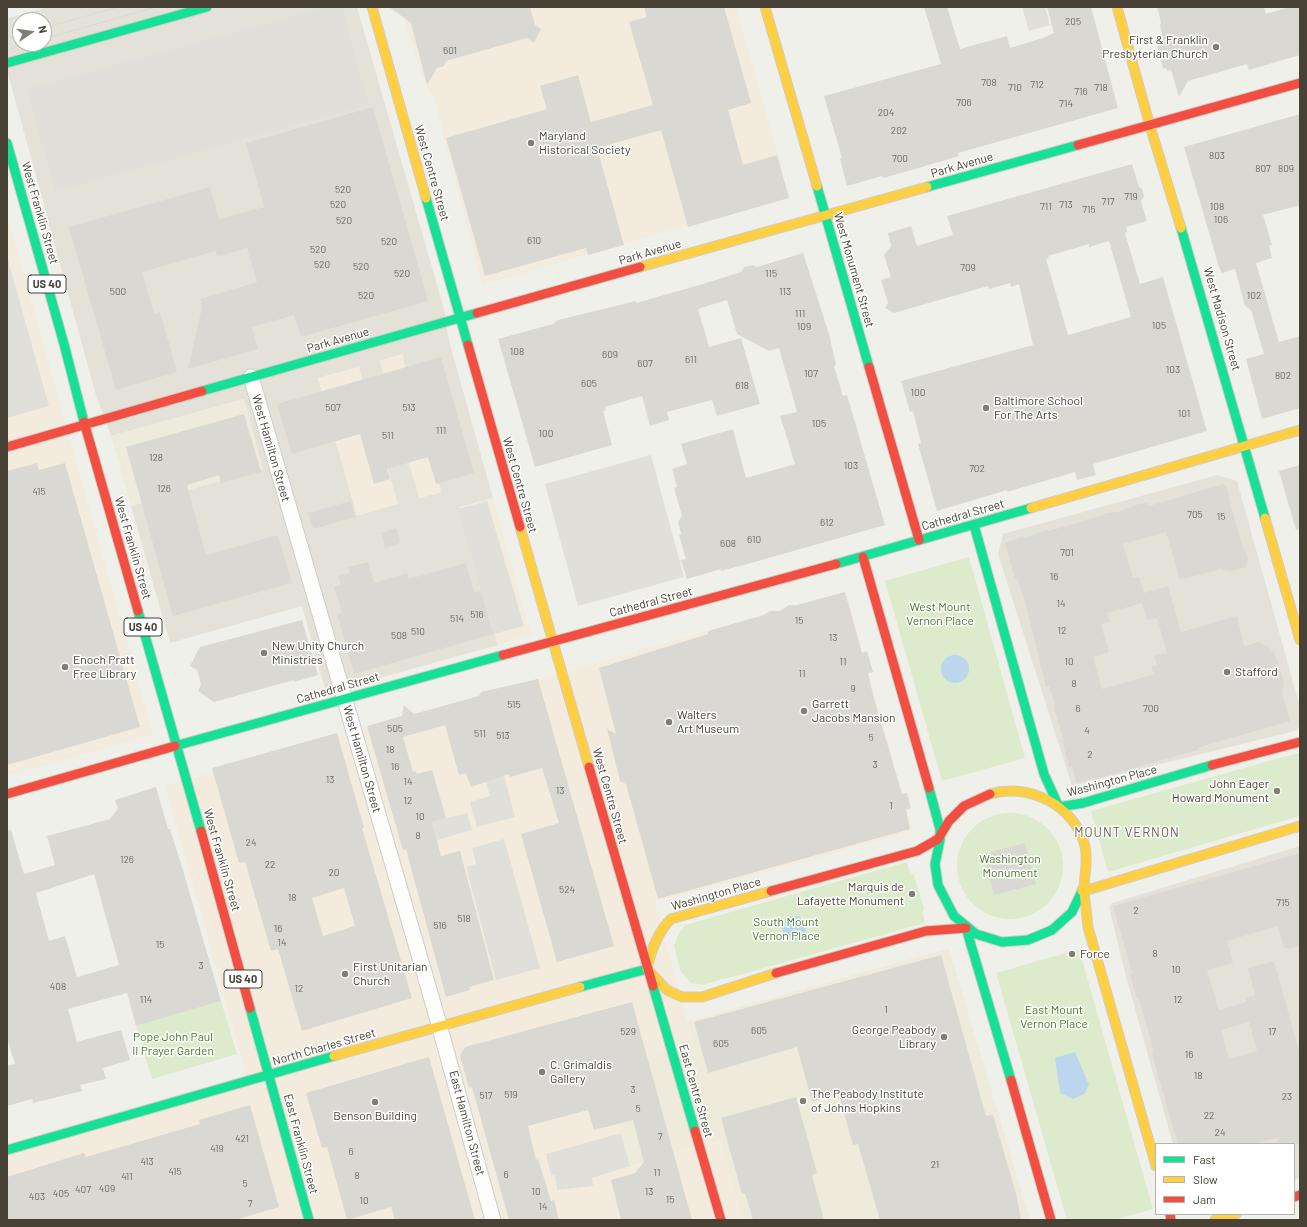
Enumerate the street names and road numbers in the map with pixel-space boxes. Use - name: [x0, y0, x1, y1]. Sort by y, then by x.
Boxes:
- street label: West Centre Street: [411, 123, 453, 223]
- street label: Park Avenue: [929, 149, 995, 181]
- street label: West Franklin Street: [18, 160, 62, 266]
- street label: West Monument Street: [831, 211, 877, 329]
- street label: Park Avenue: [617, 236, 683, 268]
- street label: West Madison Street: [1200, 266, 1244, 372]
- road number: US 40: [28, 275, 66, 293]
- street label: Park Avenue: [305, 324, 371, 356]
- street label: West Hamilton Street: [249, 393, 293, 503]
- street label: West Centre Street: [499, 435, 541, 535]
- street label: West Franklin Street: [111, 495, 155, 601]
- street label: Cathedral Street: [920, 496, 1006, 534]
- street label: Cathedral Street: [608, 584, 694, 620]
- road number: US 40: [124, 618, 162, 636]
- street label: Cathedral Street: [295, 669, 381, 707]
- street label: West Hamilton Street: [340, 704, 384, 814]
- street label: West Centre Street: [589, 746, 631, 846]
- street label: Washington Place: [1065, 762, 1159, 800]
- street label: West Franklin Street: [200, 807, 244, 913]
- street label: Washington Place: [670, 874, 762, 914]
- road number: US 40: [224, 970, 262, 988]
- street label: North Charles Street: [271, 1025, 377, 1069]
- street label: East Centre Street: [676, 1043, 716, 1139]
- street label: East Hamilton Street: [446, 1069, 488, 1177]
- street label: East Franklin Street: [281, 1092, 321, 1196]

